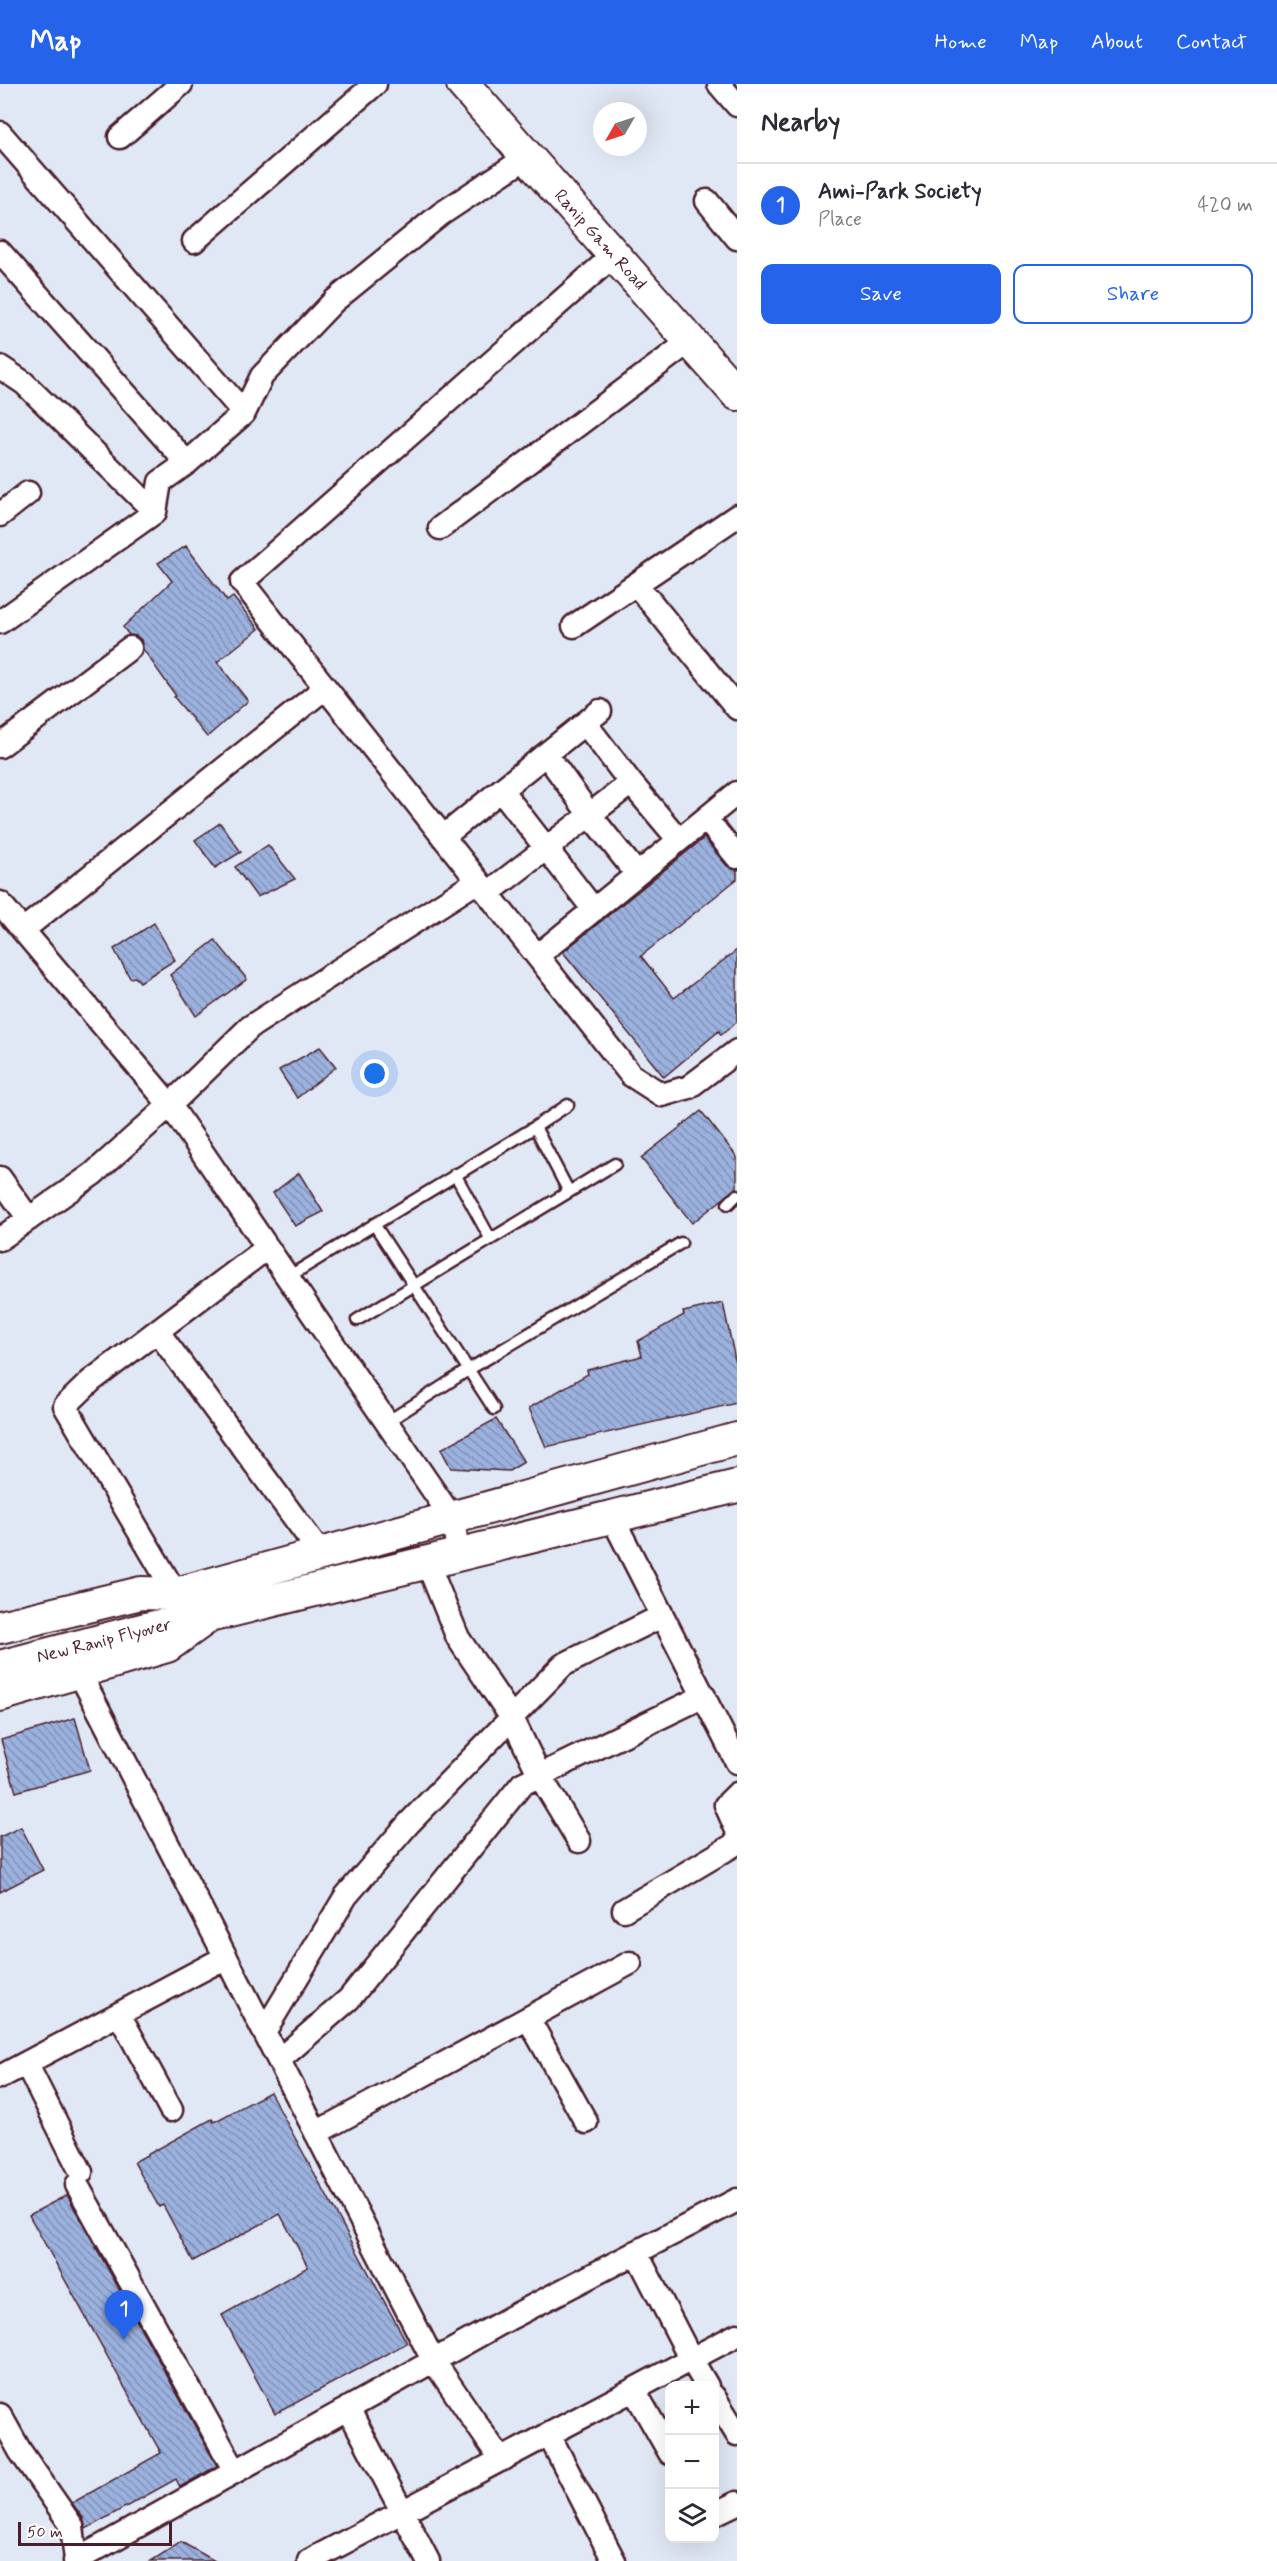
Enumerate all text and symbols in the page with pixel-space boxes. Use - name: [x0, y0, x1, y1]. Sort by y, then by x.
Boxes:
- text: Map: [30, 24, 81, 61]
- text: Home: [935, 28, 987, 56]
- text: Map: [1020, 28, 1058, 56]
- text: About: [1091, 28, 1143, 56]
- text: Contact: [1176, 28, 1247, 56]
- north arrow: [593, 102, 647, 156]
- text: Nearby: [761, 106, 840, 140]
- text: Ami-Park Society: [818, 178, 982, 206]
- street label: Ranip Gam Road: [548, 184, 652, 296]
- text: 1: [776, 192, 785, 219]
- text: 420 m: [1197, 192, 1253, 219]
- text: Place: [818, 206, 862, 233]
- button: Save: [761, 264, 1001, 324]
- button: Share: [1013, 264, 1253, 324]
- your location: [360, 1059, 389, 1088]
- street label: New Ranip Flyover: [34, 1613, 174, 1669]
- pin: 1: [104, 2290, 144, 2340]
- map controls: [665, 2381, 719, 2543]
- button: +: [665, 2381, 719, 2435]
- button: −: [665, 2435, 719, 2489]
- button: layers: [665, 2489, 719, 2543]
- scale bar: [18, 2519, 172, 2546]
- text: 50 m: [27, 2522, 63, 2543]

